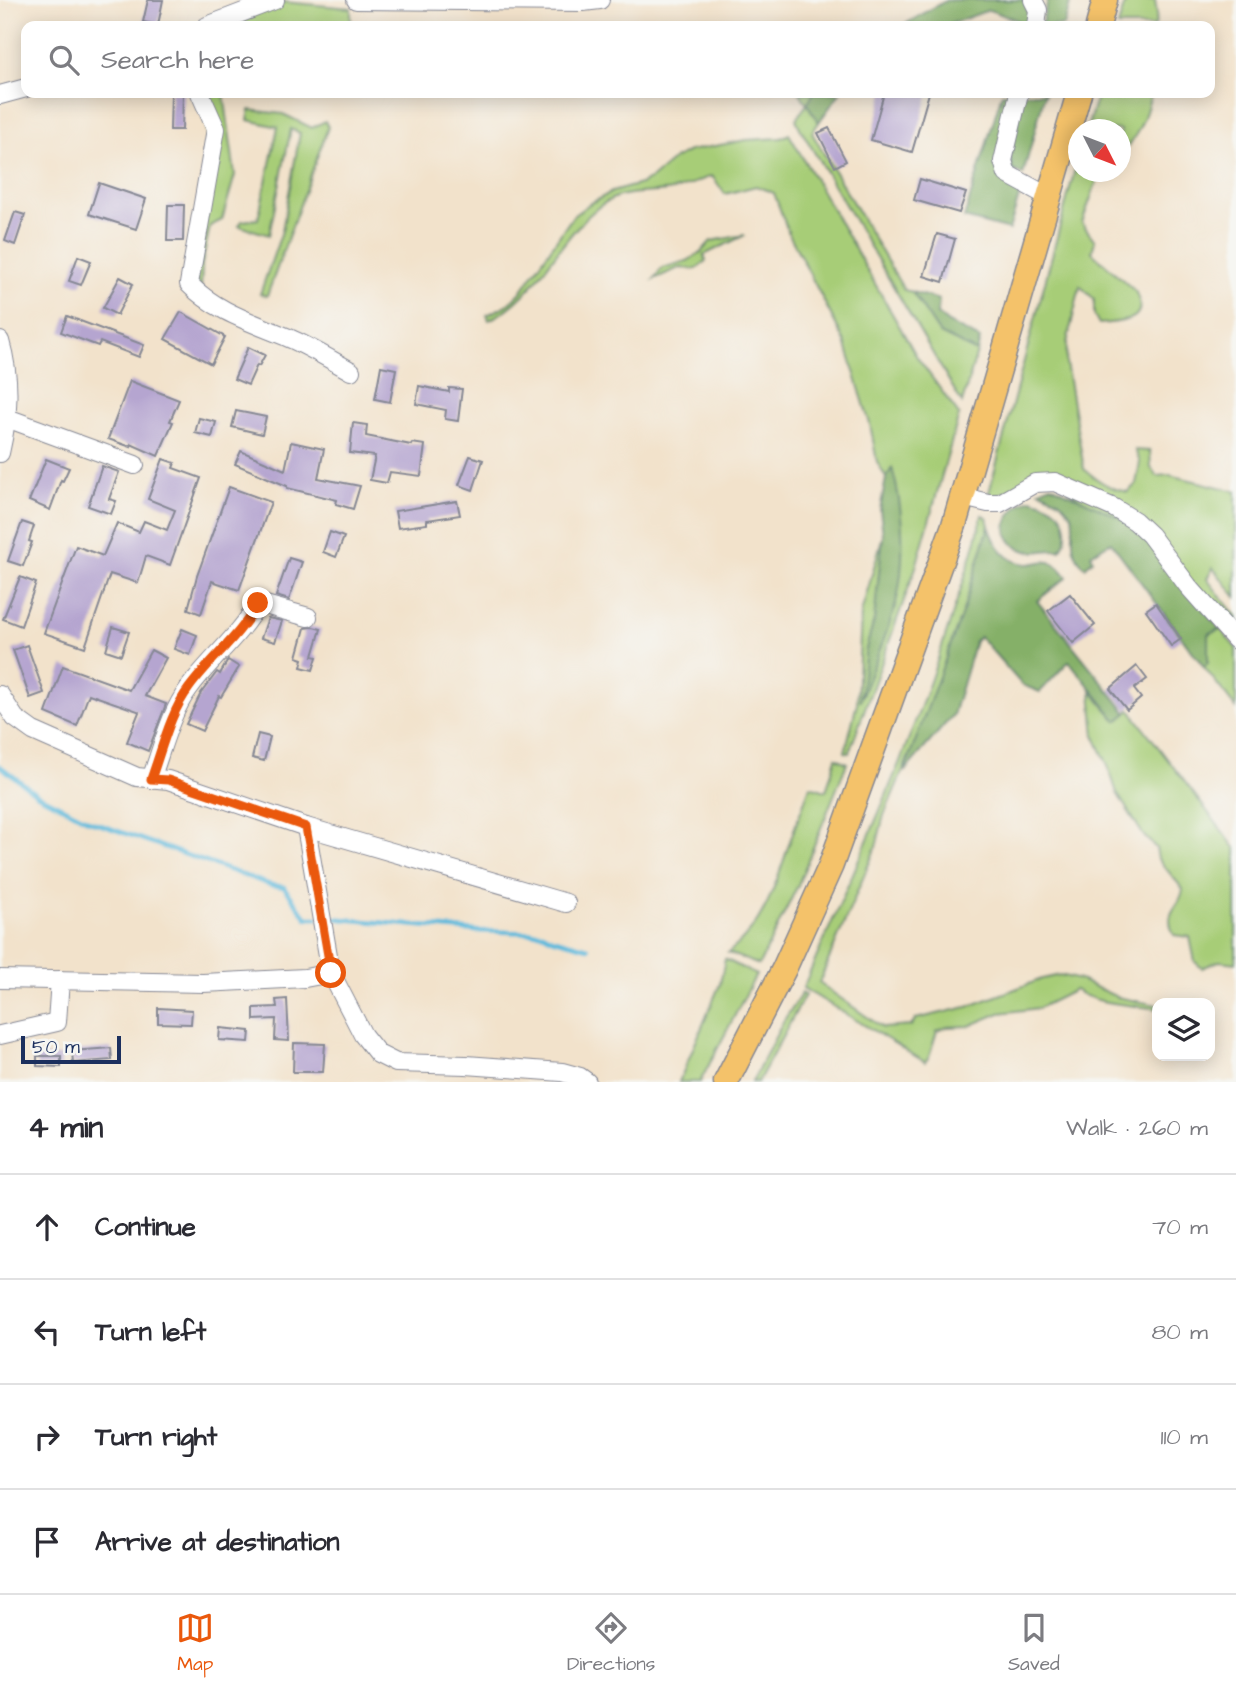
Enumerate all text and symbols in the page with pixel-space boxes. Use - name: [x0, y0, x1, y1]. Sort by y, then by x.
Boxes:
- search box: [21, 21, 1215, 98]
- icon: search: [45, 41, 83, 79]
- text: Search here: [101, 42, 254, 78]
- north arrow: [1068, 119, 1131, 182]
- route end: [242, 587, 273, 618]
- route start: [315, 957, 346, 988]
- map controls: [1152, 998, 1215, 1061]
- button: layers: [1152, 998, 1215, 1061]
- scale bar: [21, 1033, 121, 1065]
- text: 50 m: [32, 1034, 80, 1061]
- text: 4 min: [28, 1107, 103, 1149]
- text: Walk · 260 m: [1066, 1112, 1208, 1144]
- icon: ahead: [28, 1208, 66, 1246]
- text: Continue: [95, 1209, 196, 1245]
- text: 70 m: [1152, 1211, 1208, 1243]
- icon: left: [28, 1313, 66, 1351]
- text: Turn left: [95, 1314, 206, 1350]
- text: 80 m: [1151, 1316, 1208, 1348]
- icon: right: [28, 1418, 66, 1456]
- text: Turn right: [95, 1419, 217, 1455]
- text: 110 m: [1160, 1421, 1208, 1453]
- icon: arrive: [28, 1523, 66, 1561]
- text: Arrive at destination: [95, 1524, 340, 1560]
- tab: Map: [176, 1609, 214, 1678]
- tab: Directions: [567, 1609, 655, 1678]
- tab: Saved: [1008, 1609, 1060, 1678]

